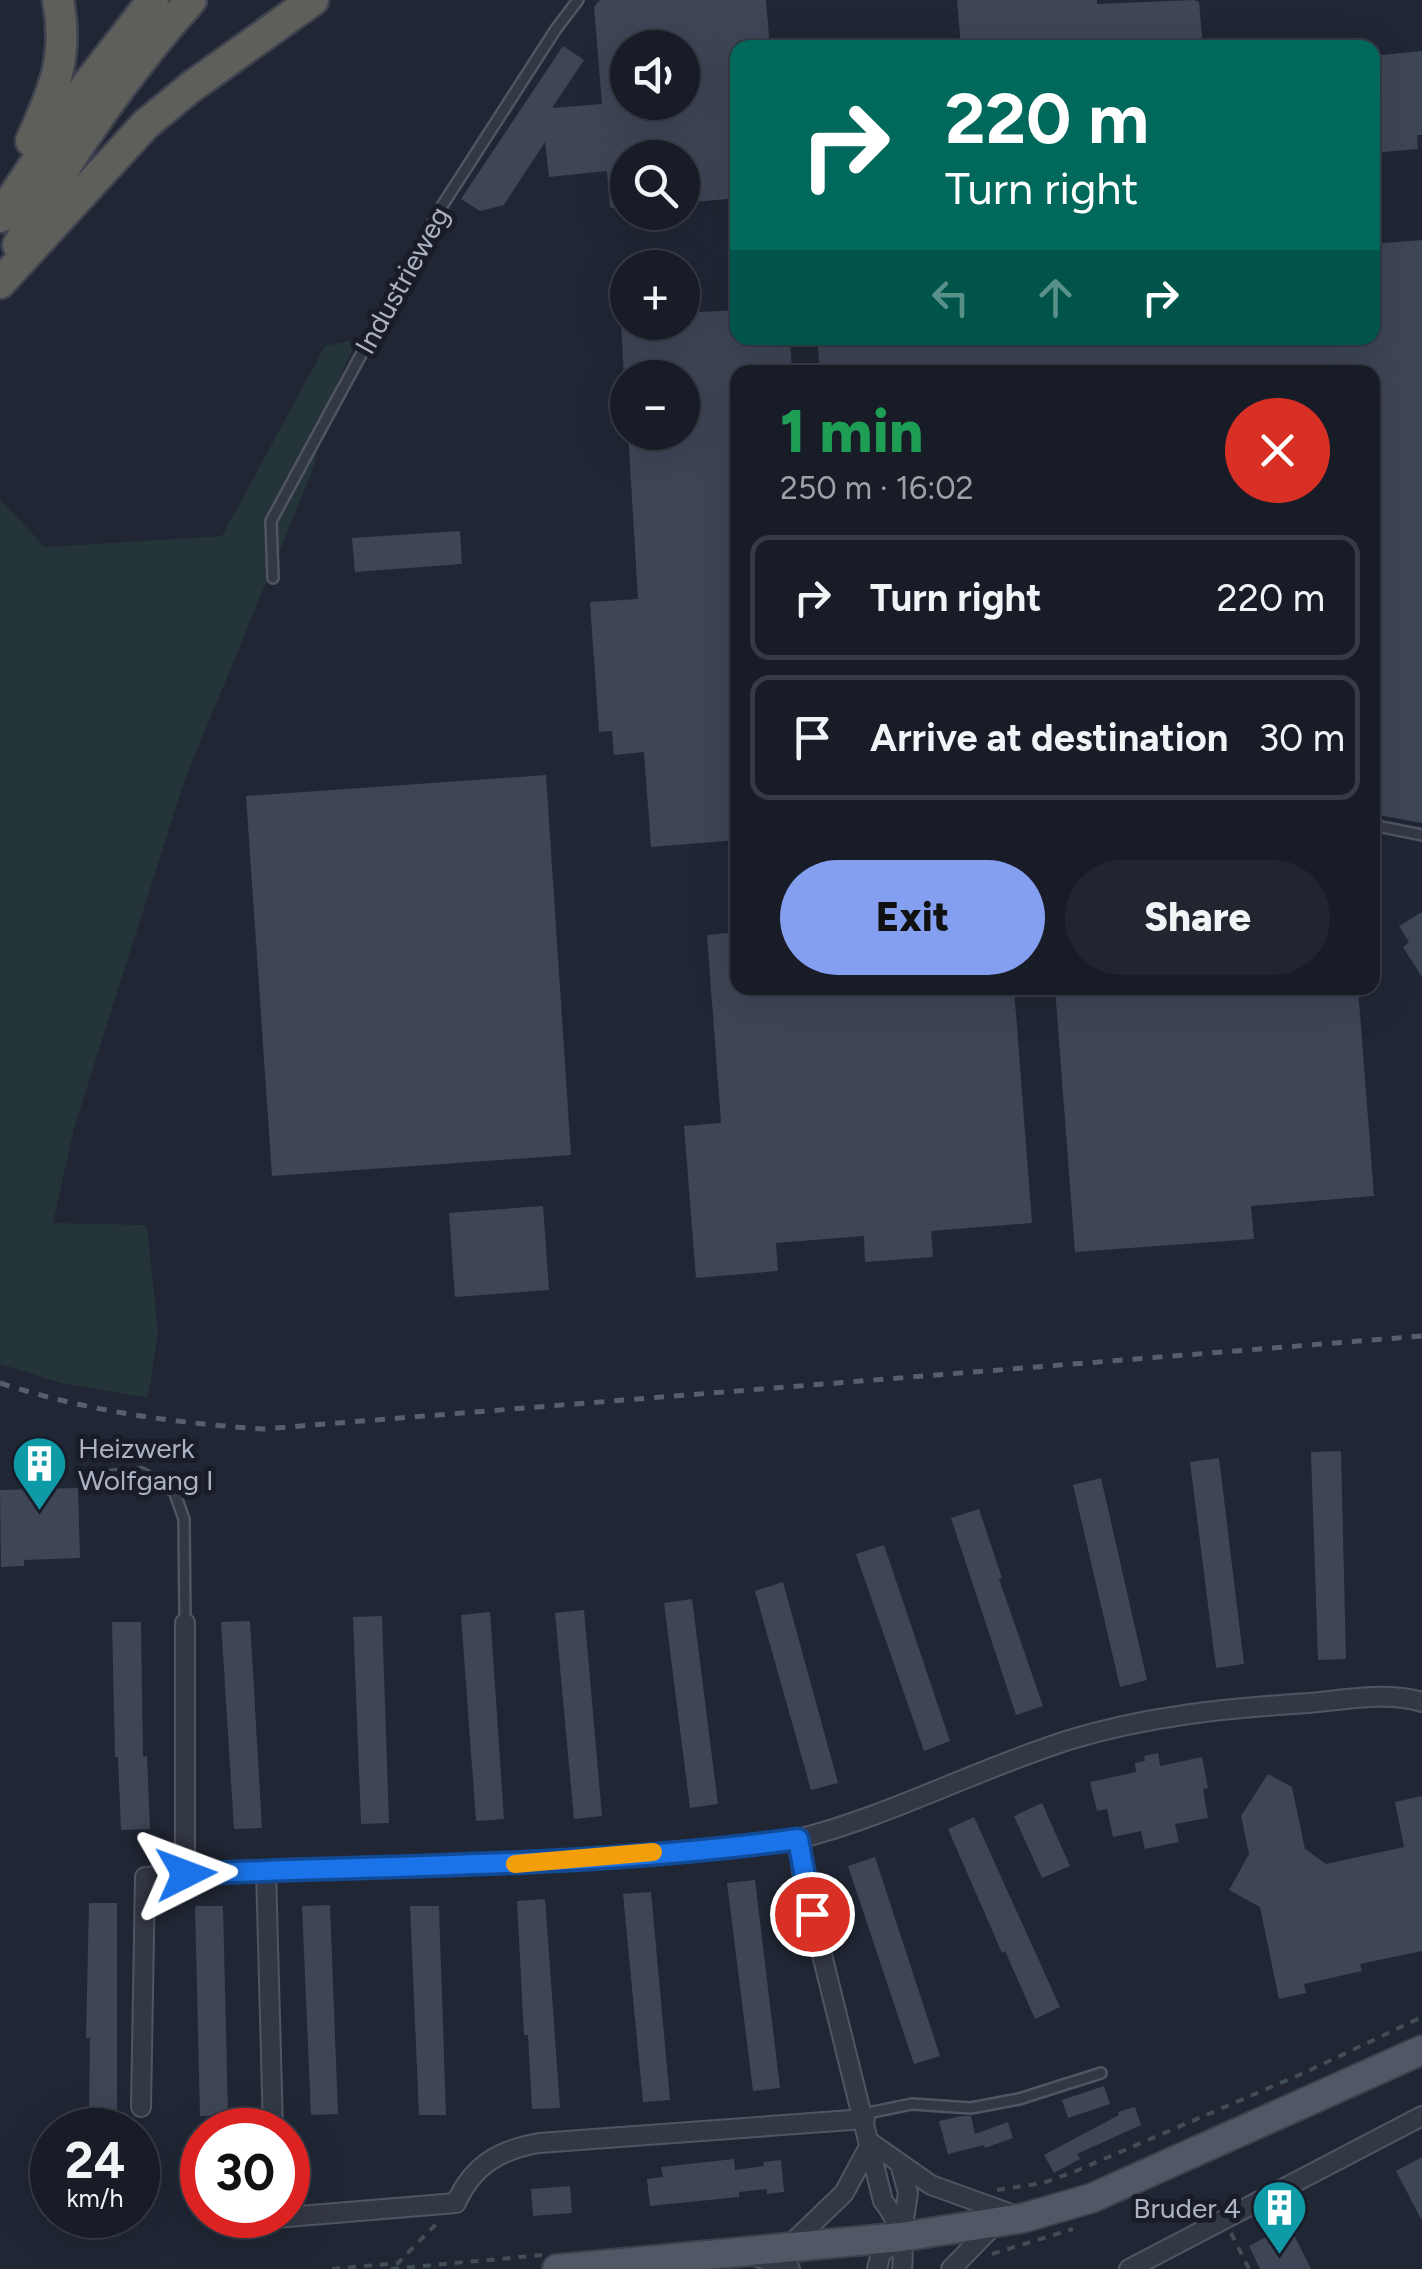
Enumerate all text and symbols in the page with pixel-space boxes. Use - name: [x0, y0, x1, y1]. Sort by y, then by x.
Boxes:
- map controls: [610, 30, 700, 450]
- button: sound: [610, 30, 700, 120]
- text: 220 m: [945, 76, 1149, 161]
- icon: right: [780, 80, 910, 210]
- button: search: [610, 140, 700, 230]
- text: Turn right: [945, 161, 1138, 215]
- street label: Industrieweg: [348, 200, 456, 360]
- button: +: [610, 250, 700, 340]
- icon: left: [923, 270, 978, 325]
- icon: ahead: [1028, 270, 1083, 325]
- icon: right: [1133, 270, 1188, 325]
- button: −: [610, 360, 700, 450]
- text: 1 min: [780, 395, 923, 467]
- button: close: [1225, 398, 1330, 503]
- text: 250 m · 16:02: [780, 469, 974, 507]
- icon: right: [785, 570, 840, 625]
- text: Turn right: [870, 575, 1042, 621]
- text: 220 m: [1216, 575, 1325, 621]
- icon: arrive: [785, 710, 840, 765]
- text: Arrive at destination: [870, 715, 1228, 761]
- text: 30 m: [1258, 715, 1345, 761]
- button: Exit: [780, 860, 1045, 975]
- button: Share: [1065, 860, 1330, 975]
- place label: Heizwerk Wolfgang I: [78, 1431, 214, 1497]
- building icon: Heizwerk Wolfgang I: [9, 1434, 69, 1513]
- position arrow: [134, 1822, 238, 1926]
- pin: [770, 1872, 855, 1957]
- icon: arrive: [785, 1887, 840, 1942]
- speed limit sign: 30: [180, 2108, 310, 2238]
- text: 24: [65, 2130, 125, 2191]
- building icon: Bruder 4: [1250, 2178, 1310, 2257]
- text: km/h: [66, 2183, 124, 2213]
- place label: Bruder 4: [1133, 2191, 1241, 2225]

